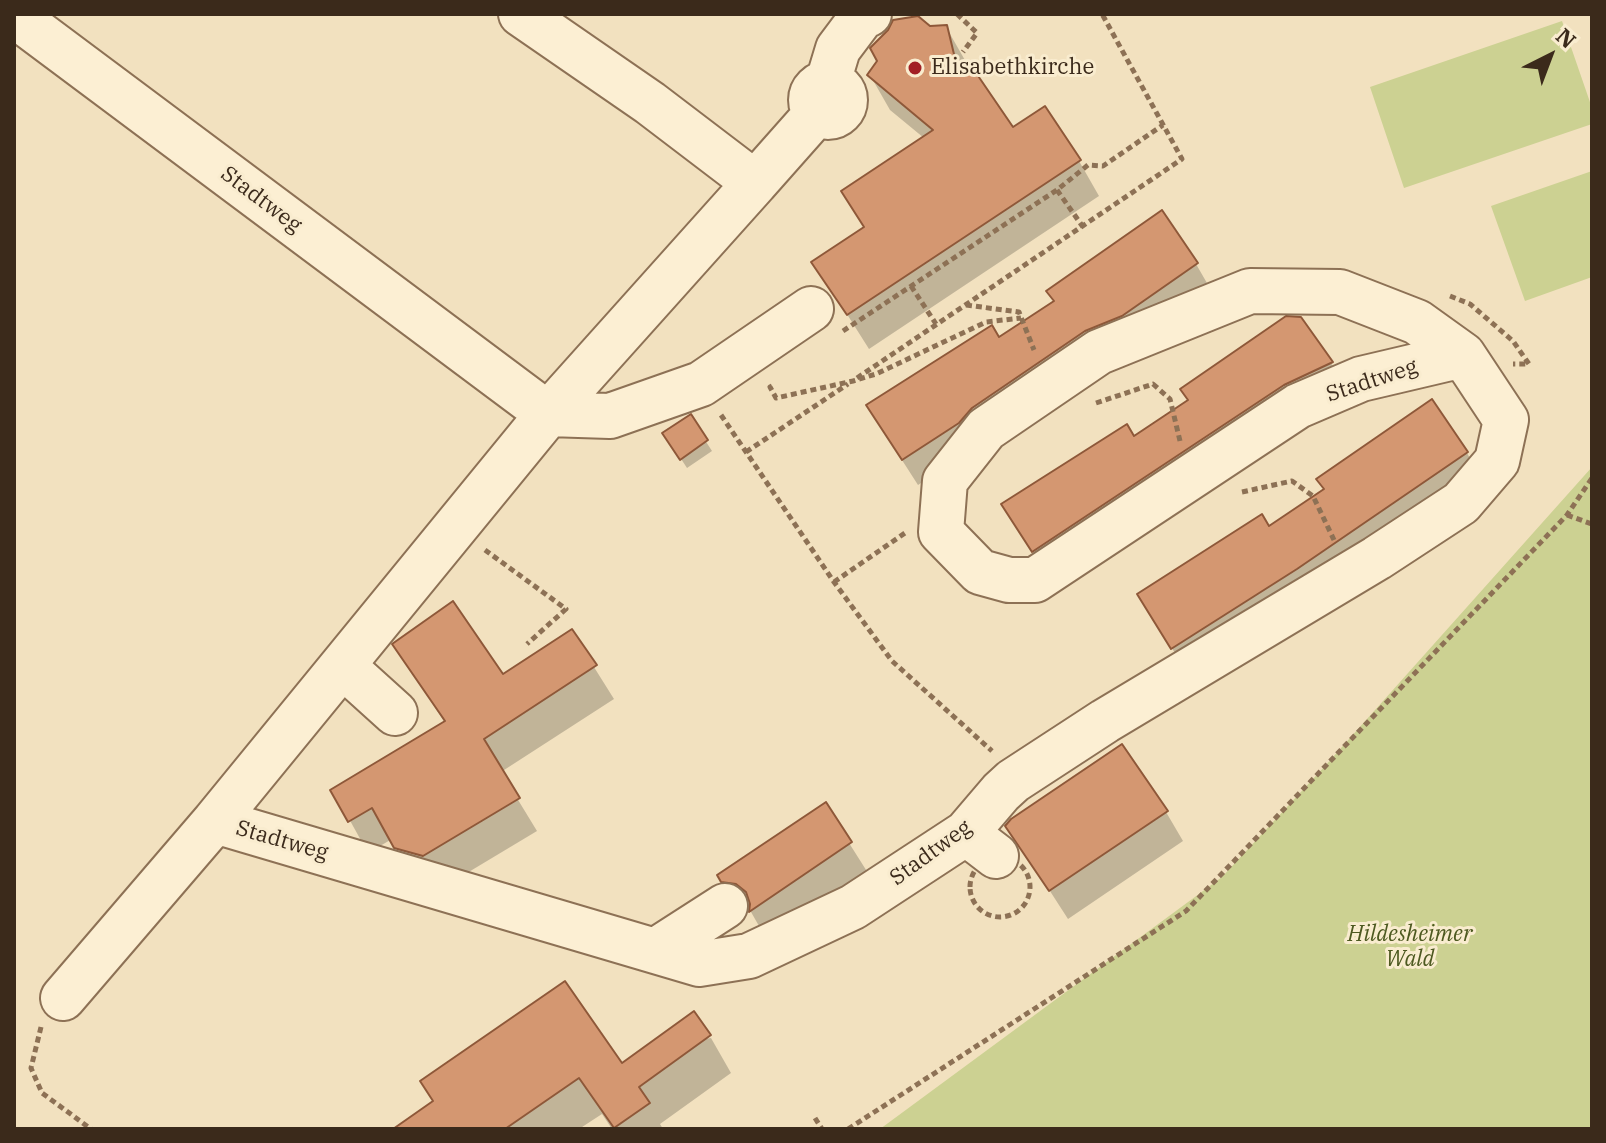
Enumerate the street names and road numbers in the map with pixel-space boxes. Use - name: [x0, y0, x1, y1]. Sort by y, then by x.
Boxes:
- street label: Stadtweg: [215, 161, 307, 239]
- street label: Stadtweg: [1323, 354, 1421, 408]
- street label: Stadtweg: [233, 815, 331, 867]
- street label: Stadtweg: [885, 815, 977, 891]

